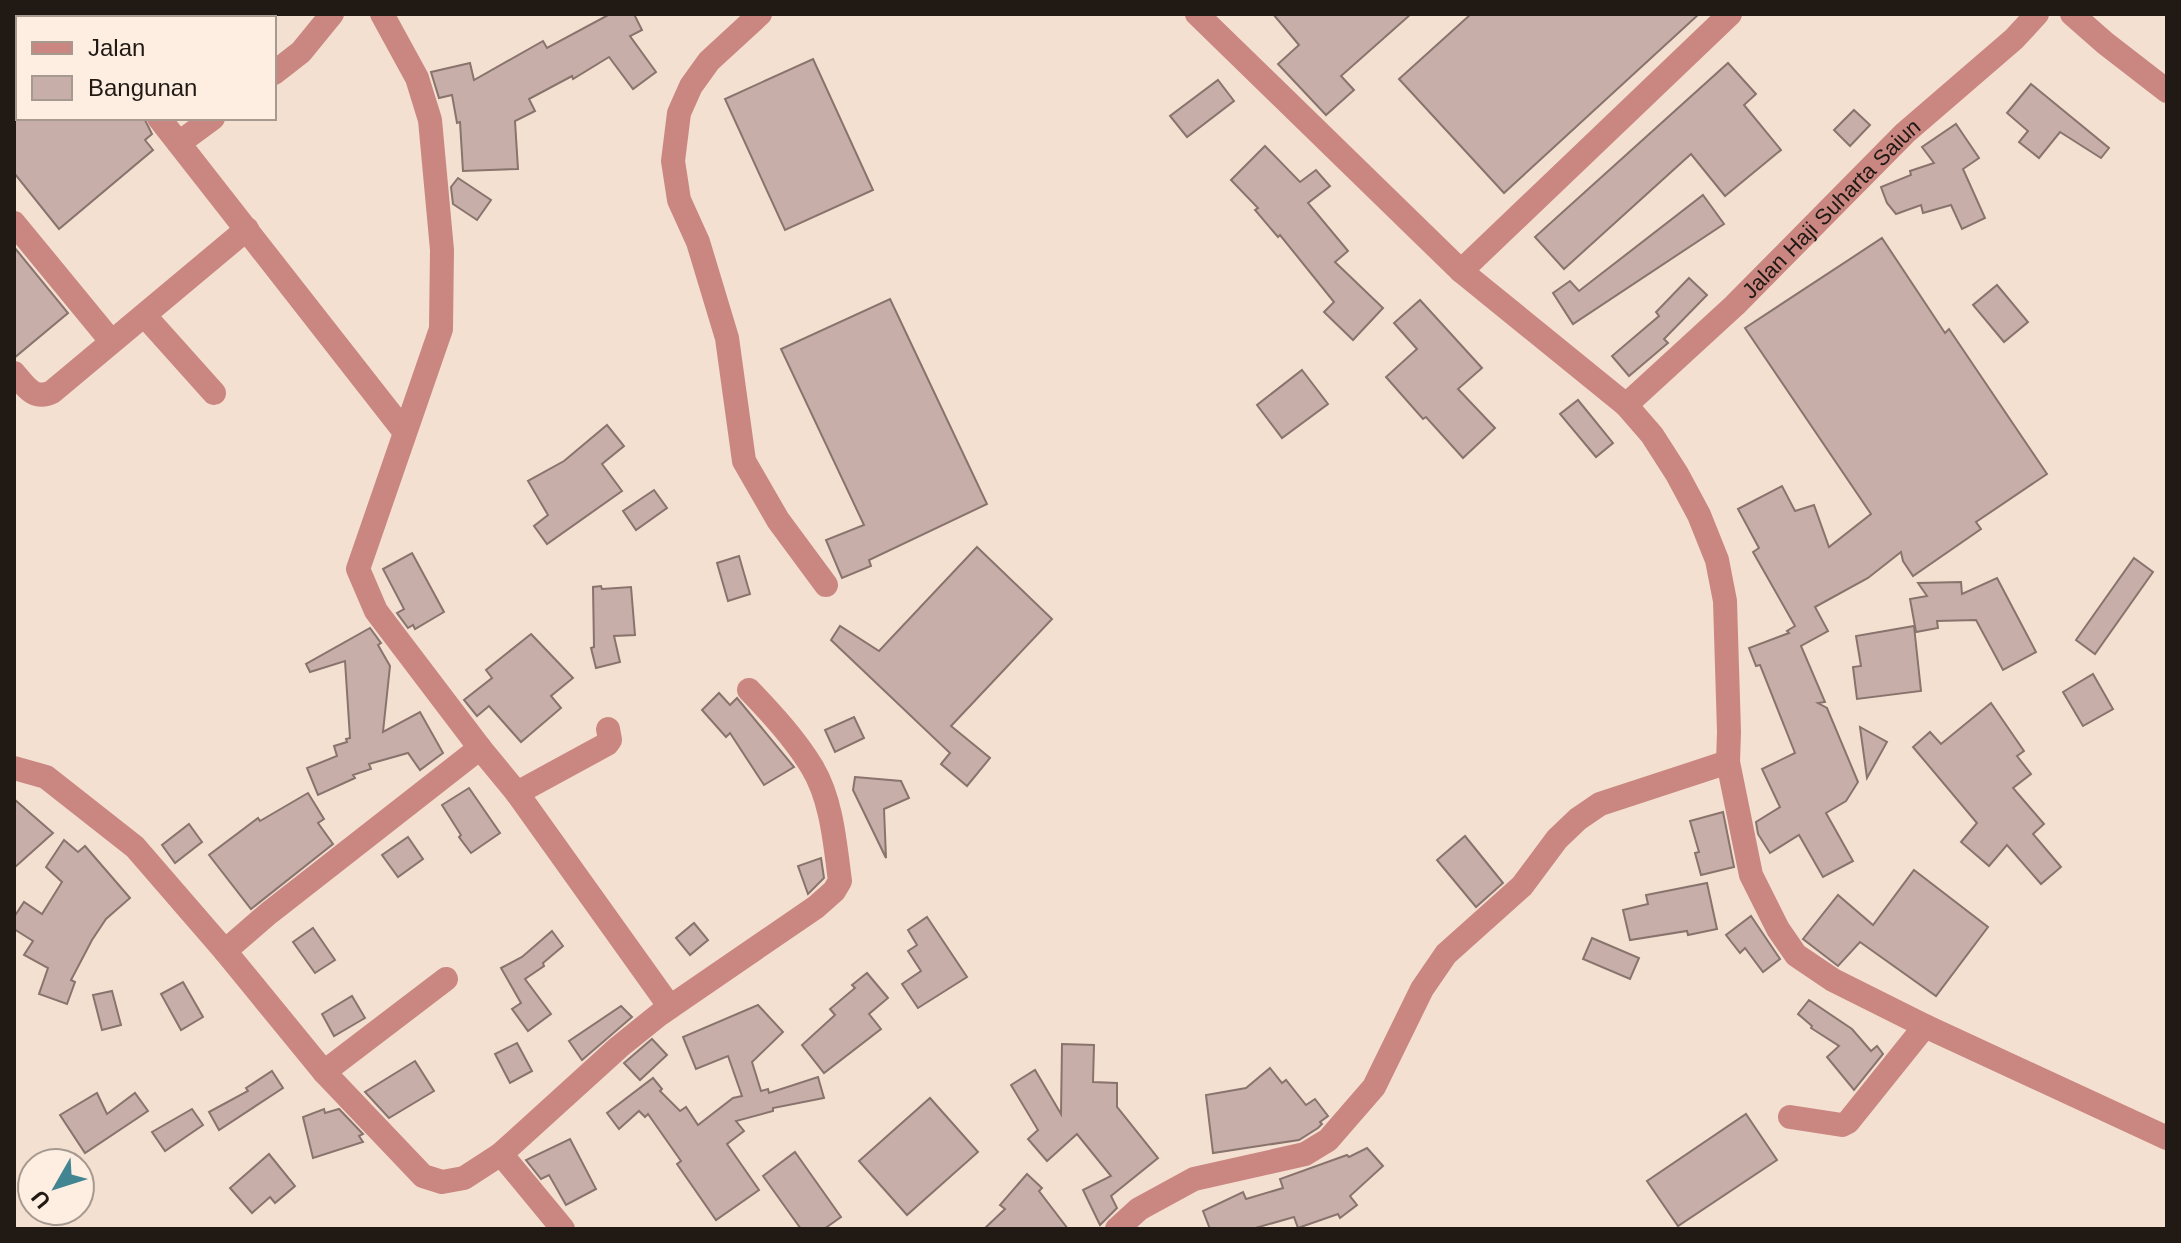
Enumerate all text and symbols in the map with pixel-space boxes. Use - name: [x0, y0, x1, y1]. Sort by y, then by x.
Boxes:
- legend: [16, 16, 276, 120]
- text: Jalan: [88, 34, 145, 61]
- text: Bangunan: [88, 74, 197, 101]
- street label: Jalan Haji Suharta Saiun: [1737, 114, 1925, 304]
- north arrow: [16, 1147, 96, 1227]
- text: U: [26, 1185, 56, 1213]

